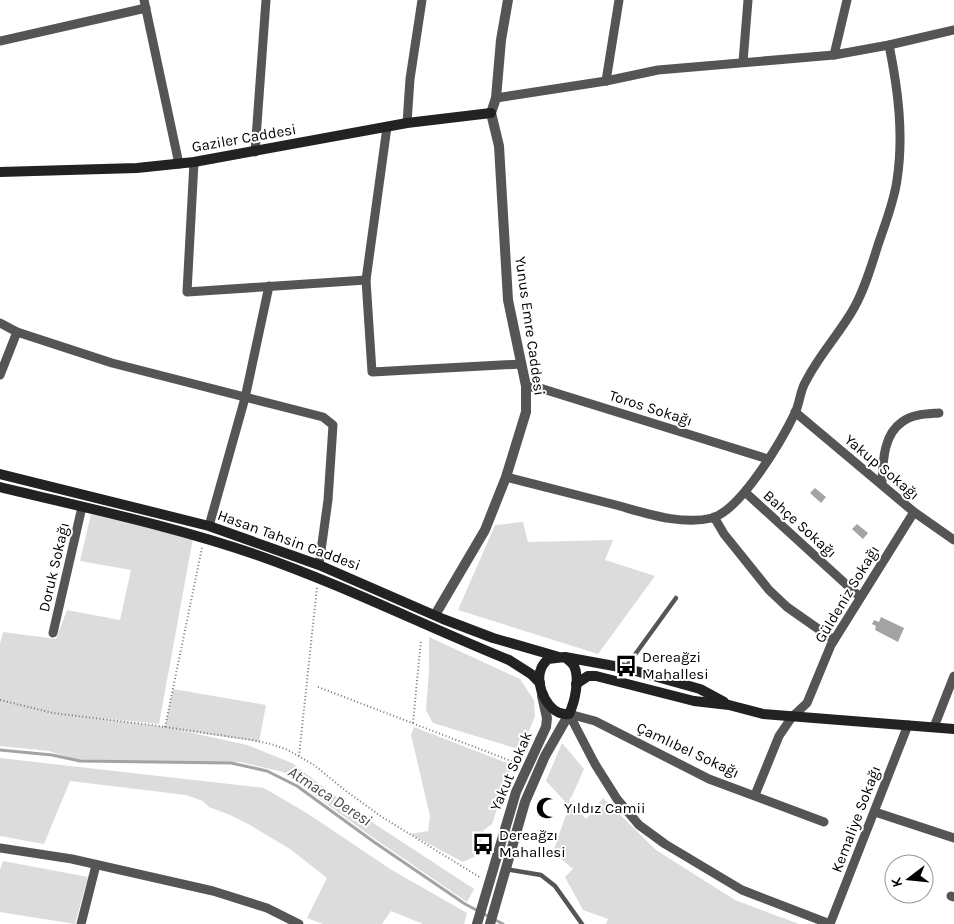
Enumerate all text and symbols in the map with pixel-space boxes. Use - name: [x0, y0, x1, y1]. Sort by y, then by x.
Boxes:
- street label: Gaziler Caddesi: [190, 120, 298, 156]
- street label: Yunus Emre Caddesi: [511, 255, 549, 397]
- street label: Toros Sokağı: [607, 386, 695, 430]
- street label: Yakup Sokağı: [841, 430, 923, 504]
- street label: Bahçe Sokağı: [760, 486, 840, 562]
- street label: Hasan Tahsin Caddesi: [215, 506, 363, 574]
- street label: Doruk Sokağı: [35, 520, 73, 614]
- street label: Güldeniz Sokağı: [811, 542, 883, 646]
- place label: Dereağzi Mahallesi: [642, 648, 709, 683]
- bus stop icon: Dereağzi Mahallesi: [613, 653, 639, 679]
- street label: Çamlıbel Sokağı: [634, 718, 742, 782]
- street label: Yakut Sokak: [486, 728, 536, 814]
- water label: Atmaca Deresi: [285, 762, 375, 830]
- street label: Kemaliye Sokağı: [827, 763, 885, 875]
- mosque icon: Yıldız Camii: [534, 795, 560, 821]
- place label: Yıldız Camii: [564, 799, 645, 817]
- place label: Dereağzı Mahallesi: [499, 826, 566, 861]
- bus stop icon: Dereağzı Mahallesi: [470, 831, 496, 857]
- north arrow: [884, 854, 934, 904]
- text: K: [887, 875, 906, 889]

